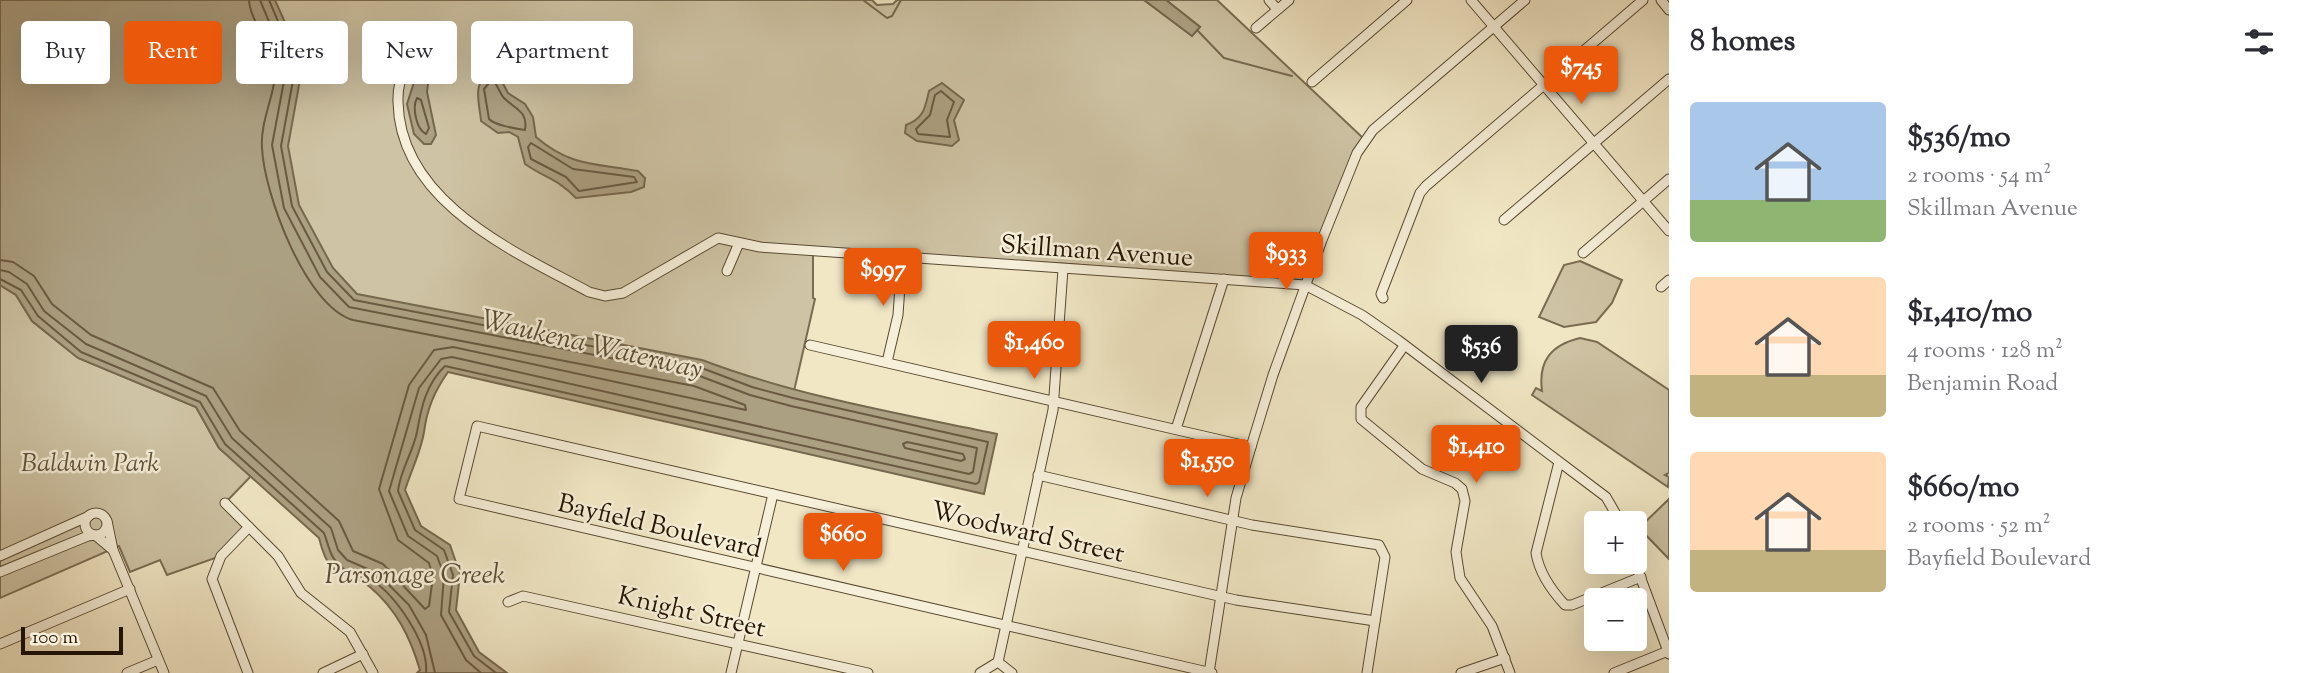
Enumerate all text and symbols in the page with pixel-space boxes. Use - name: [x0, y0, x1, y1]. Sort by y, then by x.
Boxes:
- chip: Buy: [21, 21, 110, 84]
- chip: Rent: [124, 21, 222, 84]
- chip: Filters: [236, 21, 348, 84]
- chip: New: [362, 21, 457, 84]
- chip: Apartment: [471, 21, 633, 84]
- text: 8 homes: [1690, 21, 1795, 64]
- icon: filters: [2240, 23, 2278, 61]
- pin: $745: [1540, 46, 1622, 106]
- text: $745: [1560, 52, 1602, 85]
- text: $536/mo: [1907, 117, 2011, 160]
- icon: home: [1746, 130, 1830, 214]
- text: 2 rooms · 54 m²: [1907, 160, 2051, 193]
- text: Skillman Avenue: [1907, 193, 2078, 226]
- street label: Skillman Avenue: [999, 227, 1194, 278]
- pin: $933: [1245, 232, 1327, 292]
- text: $933: [1265, 238, 1307, 271]
- pin: $997: [842, 248, 924, 308]
- text: $997: [860, 254, 906, 287]
- text: $1,410/mo: [1907, 292, 2032, 335]
- water label: Waukena Waterway: [477, 301, 706, 391]
- icon: home: [1746, 305, 1830, 389]
- pin: $1,460: [977, 322, 1091, 381]
- pin: $536: [1440, 326, 1522, 385]
- text: $1,460: [1004, 327, 1064, 360]
- text: $536: [1461, 331, 1501, 364]
- text: 4 rooms · 128 m²: [1907, 335, 2063, 368]
- text: Benjamin Road: [1907, 368, 2058, 401]
- pin: $1,410: [1419, 426, 1533, 485]
- text: $1,410: [1447, 431, 1505, 464]
- pin: $1,550: [1150, 440, 1264, 499]
- text: $1,550: [1180, 445, 1234, 478]
- park label: Baldwin Park: [21, 446, 159, 483]
- text: $660/mo: [1907, 467, 2019, 510]
- icon: home: [1746, 480, 1830, 564]
- street label: Bayfield Boulevard: [554, 486, 765, 569]
- street label: Woodward Street: [927, 493, 1128, 574]
- text: 2 rooms · 52 m²: [1907, 510, 2050, 543]
- map controls: [1584, 511, 1647, 651]
- button: +: [1584, 511, 1647, 574]
- pin: $660: [802, 514, 884, 573]
- text: $660: [819, 519, 867, 552]
- text: Bayfield Boulevard: [1907, 543, 2091, 576]
- water label: Parsonage Creek: [325, 556, 506, 596]
- street label: Knight Street: [614, 578, 769, 648]
- button: −: [1584, 588, 1647, 651]
- scale bar: [21, 624, 122, 656]
- text: 100 m: [32, 625, 78, 652]

